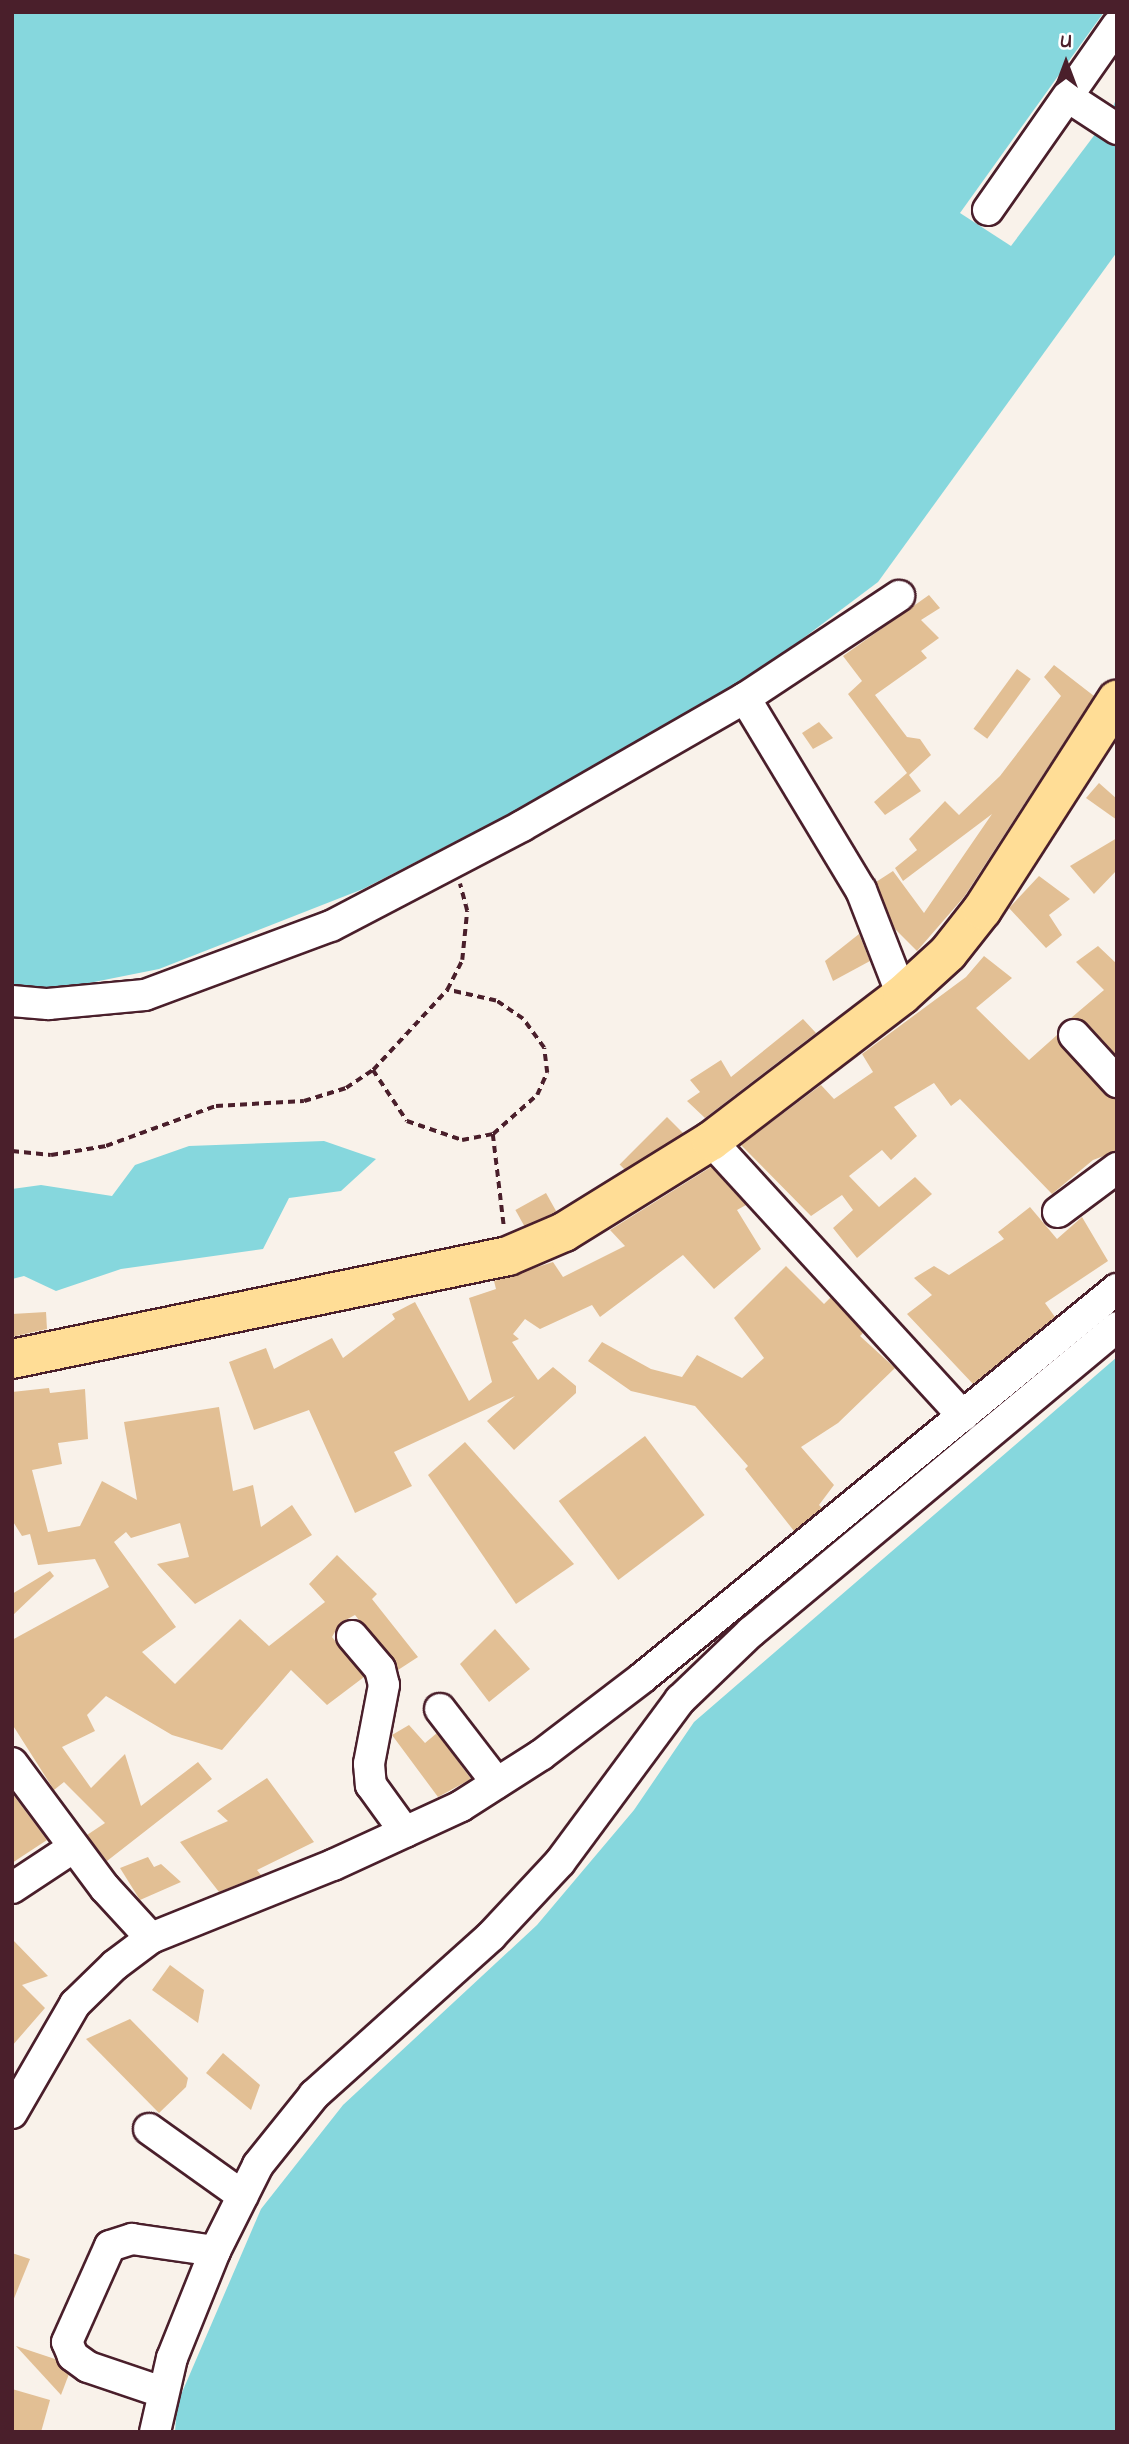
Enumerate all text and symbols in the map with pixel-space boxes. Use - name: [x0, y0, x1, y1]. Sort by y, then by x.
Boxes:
- north arrow: [1031, 28, 1101, 98]
- text: U: [1061, 28, 1071, 55]

